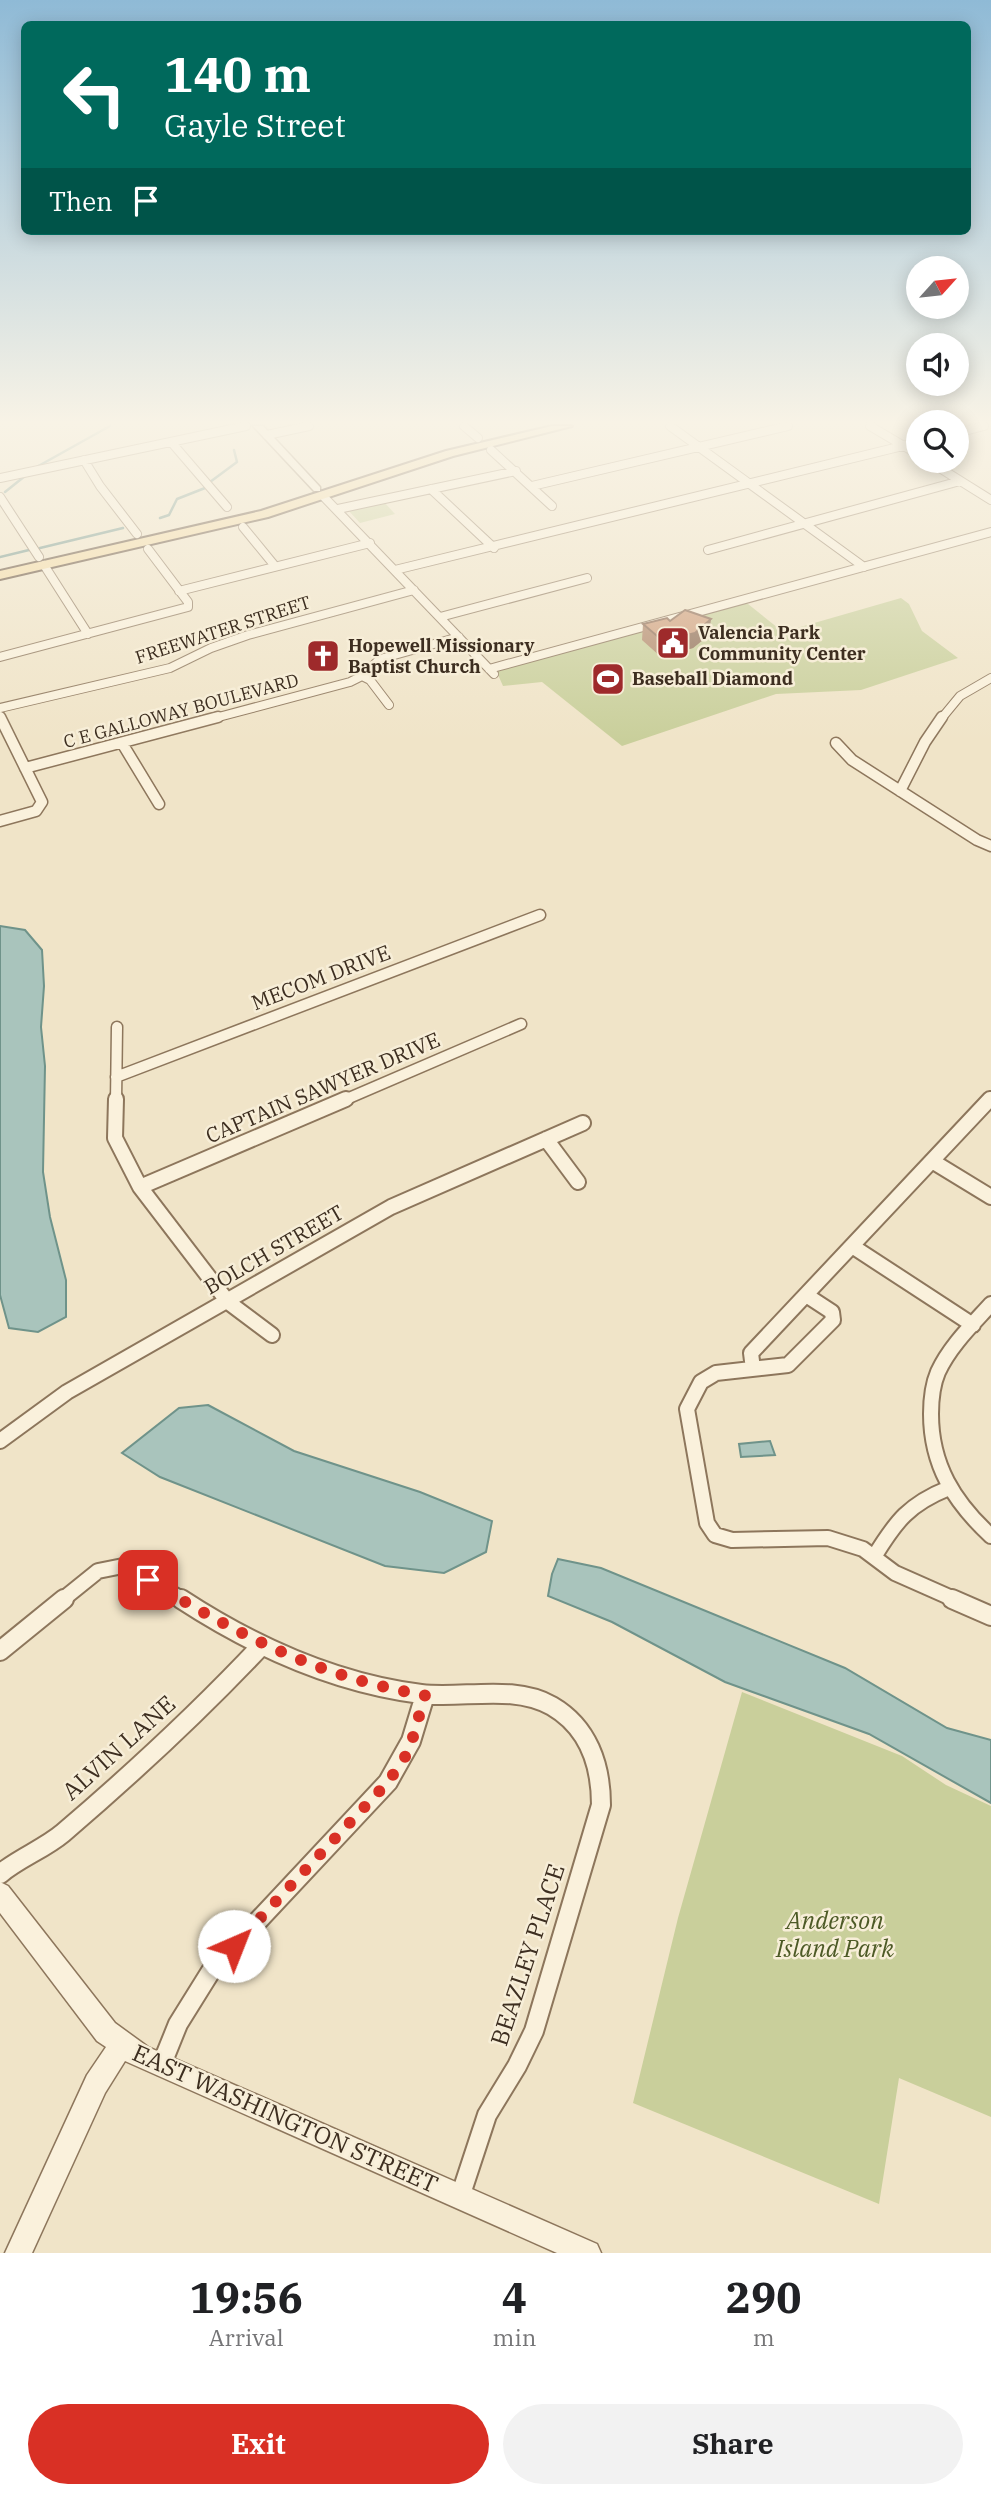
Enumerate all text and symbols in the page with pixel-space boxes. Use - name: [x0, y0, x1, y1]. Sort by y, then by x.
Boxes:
- text: 140 m: [164, 42, 311, 105]
- icon: left: [49, 49, 140, 140]
- text: Gayle Street: [164, 104, 346, 146]
- icon: arrive: [127, 182, 165, 220]
- text: Then: [49, 184, 113, 218]
- north arrow: [906, 256, 970, 318]
- map controls: [906, 256, 969, 473]
- button: sound: [906, 333, 969, 396]
- button: search: [906, 410, 969, 473]
- street label: FREEWATER STREET: [132, 590, 314, 669]
- place label: Valencia Park Community Center: [698, 621, 866, 665]
- public building icon: Valencia Park Community Center: [654, 624, 692, 662]
- place label: Hopewell Missionary Baptist Church: [348, 634, 535, 678]
- church icon: Hopewell Missionary Baptist Church: [304, 637, 342, 675]
- sports icon: Baseball Diamond: [589, 660, 627, 698]
- place label: Baseball Diamond: [632, 667, 793, 690]
- street label: C E GALLOWAY BOULEVARD: [61, 668, 301, 753]
- street label: MECOM DRIVE: [247, 938, 394, 1016]
- street label: CAPTAIN SAWYER DRIVE: [201, 1025, 444, 1149]
- street label: BOLCH STREET: [199, 1198, 348, 1300]
- pin: [118, 1550, 178, 1610]
- icon: arrive: [129, 1561, 167, 1599]
- street label: ALVIN LANE: [55, 1688, 182, 1807]
- street label: BEAZLEY PLACE: [483, 1860, 572, 2050]
- park label: Anderson Island Park: [775, 1904, 894, 1964]
- position arrow: [197, 1909, 271, 1983]
- street label: EAST WASHINGTON STREET: [128, 2036, 443, 2200]
- text: 19:56: [189, 2270, 303, 2325]
- text: 4: [502, 2270, 527, 2325]
- text: 290: [726, 2270, 801, 2325]
- text: Arrival: [209, 2322, 284, 2352]
- text: min: [493, 2322, 536, 2352]
- text: m: [753, 2322, 775, 2352]
- button: Exit: [28, 2404, 489, 2484]
- button: Share: [503, 2404, 963, 2484]

